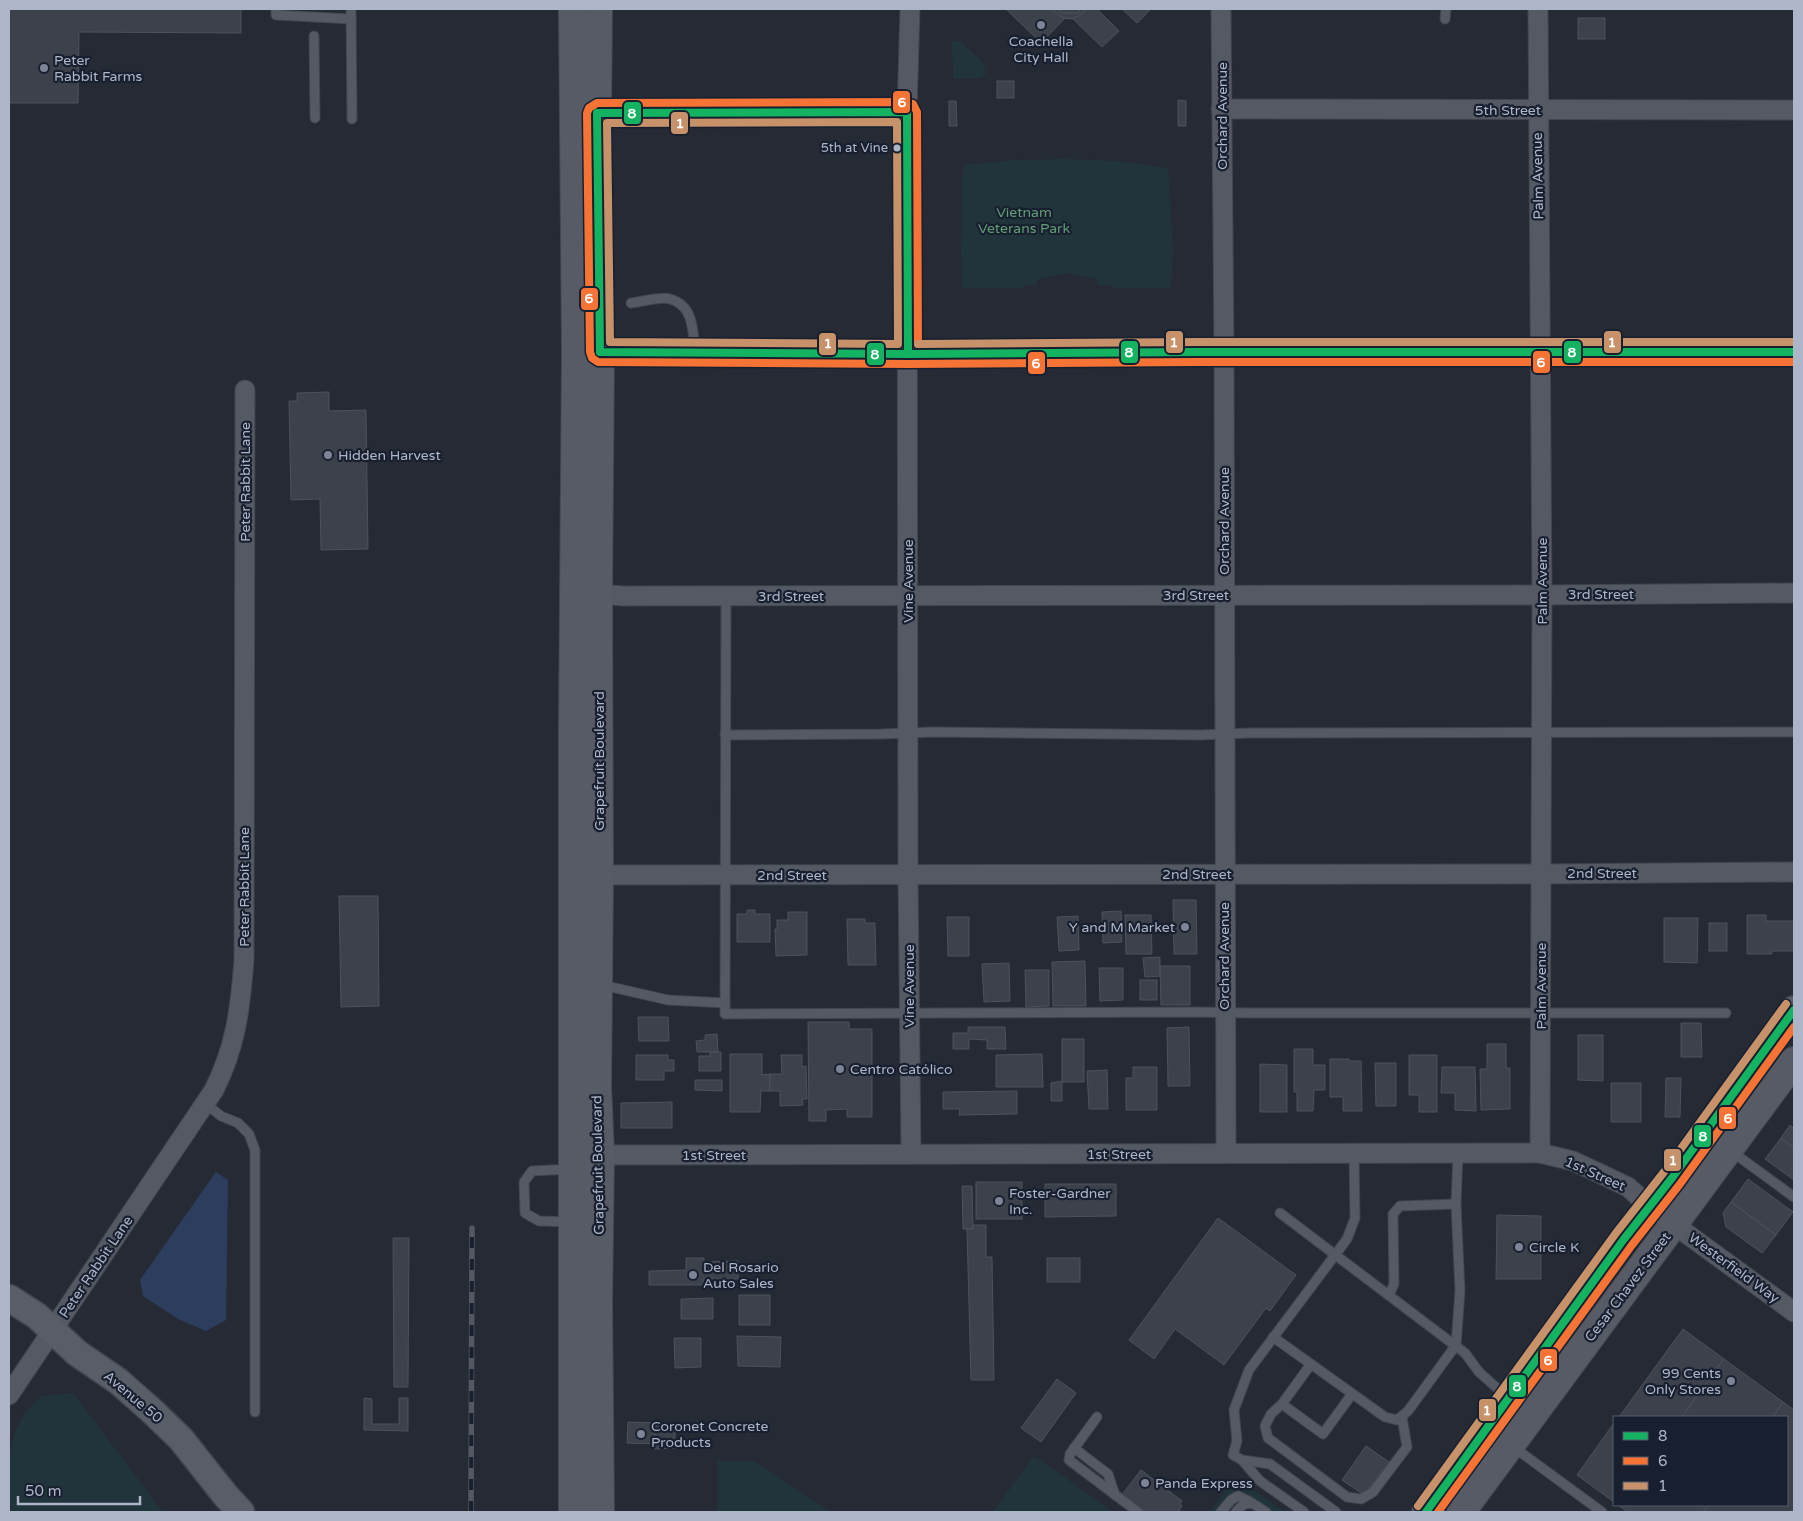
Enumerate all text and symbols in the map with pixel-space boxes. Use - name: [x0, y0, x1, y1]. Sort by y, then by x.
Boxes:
- marker: Coachella City Hall: [1035, 19, 1047, 31]
- place label: Coachella City Hall: [1009, 33, 1073, 66]
- place label: Peter Rabbit Farms: [54, 52, 143, 85]
- marker: Peter Rabbit Farms: [38, 62, 50, 74]
- street label: Orchard Avenue: [1214, 62, 1231, 170]
- line badge: 6: [892, 90, 911, 114]
- text: 6: [898, 94, 907, 111]
- line badge: 8: [623, 101, 642, 125]
- street label: 5th Street: [1475, 102, 1542, 119]
- text: 8: [628, 105, 637, 122]
- line badge: 1: [670, 111, 689, 135]
- text: 1: [676, 115, 684, 132]
- street label: Palm Avenue: [1529, 132, 1547, 220]
- place label: 5th at Vine: [821, 140, 888, 156]
- marker: 5th at Vine: [892, 143, 902, 153]
- park label: Vietnam Veterans Park: [978, 204, 1070, 237]
- line badge: 6: [580, 287, 599, 311]
- text: 6: [585, 290, 594, 307]
- line badge: 1: [1165, 330, 1184, 354]
- line badge: 1: [1603, 330, 1622, 354]
- line badge: 1: [818, 332, 837, 356]
- text: 1: [1170, 334, 1178, 351]
- text: 1: [1608, 334, 1616, 351]
- text: 1: [824, 335, 832, 352]
- line badge: 8: [1120, 340, 1139, 364]
- line badge: 8: [1563, 340, 1582, 364]
- line badge: 8: [866, 342, 885, 366]
- text: 8: [1125, 344, 1134, 361]
- text: 8: [1568, 344, 1577, 361]
- text: 8: [871, 346, 880, 363]
- line badge: 6: [1532, 350, 1551, 374]
- line badge: 6: [1027, 351, 1046, 375]
- text: 6: [1537, 354, 1546, 371]
- text: 6: [1032, 355, 1041, 372]
- street label: Peter Rabbit Lane: [237, 422, 254, 542]
- place label: Hidden Harvest: [338, 447, 441, 464]
- marker: Hidden Harvest: [322, 449, 334, 461]
- street label: Orchard Avenue: [1216, 467, 1233, 575]
- street label: Palm Avenue: [1534, 537, 1551, 625]
- street label: Vine Avenue: [900, 539, 917, 623]
- street label: 3rd Street: [1568, 586, 1635, 603]
- street label: 3rd Street: [1163, 587, 1230, 604]
- street label: 3rd Street: [758, 588, 825, 605]
- street label: Grapefruit Boulevard: [591, 691, 608, 831]
- street label: Peter Rabbit Lane: [236, 827, 253, 947]
- street label: 2nd Street: [1567, 865, 1638, 882]
- street label: 2nd Street: [1162, 866, 1233, 883]
- street label: 2nd Street: [757, 867, 828, 884]
- street label: Orchard Avenue: [1216, 902, 1233, 1010]
- place label: Y and M Market: [1069, 919, 1176, 936]
- marker: Y and M Market: [1179, 921, 1191, 933]
- street label: Palm Avenue: [1533, 942, 1550, 1030]
- street label: Vine Avenue: [901, 944, 918, 1028]
- place label: Centro Católico: [850, 1061, 953, 1078]
- marker: Centro Católico: [834, 1063, 846, 1075]
- street label: Grapefruit Boulevard: [588, 1095, 608, 1235]
- line badge: 6: [1718, 1106, 1737, 1130]
- text: 6: [1724, 1110, 1733, 1127]
- line badge: 8: [1693, 1124, 1712, 1148]
- text: 8: [1699, 1128, 1708, 1145]
- street label: 1st Street: [1087, 1146, 1152, 1163]
- street label: 1st Street: [682, 1147, 747, 1164]
- line badge: 1: [1663, 1148, 1682, 1172]
- text: 1: [1669, 1152, 1677, 1169]
- street label: 1st Street: [1562, 1153, 1628, 1195]
- place label: Foster-Gardner Inc.: [1009, 1185, 1111, 1218]
- marker: Foster-Gardner Inc.: [993, 1195, 1005, 1207]
- street label: Peter Rabbit Lane: [55, 1213, 137, 1321]
- street label: Cesar Chavez Street: [1581, 1228, 1675, 1345]
- street label: Westerfield Way: [1685, 1229, 1783, 1307]
- place label: Circle K: [1529, 1239, 1579, 1256]
- marker: Circle K: [1513, 1241, 1525, 1253]
- place label: Del Rosario Auto Sales: [703, 1259, 779, 1292]
- marker: Del Rosario Auto Sales: [687, 1269, 699, 1281]
- line badge: 6: [1539, 1348, 1558, 1372]
- text: 6: [1544, 1352, 1553, 1369]
- place label: 99 Cents Only Stores: [1645, 1365, 1721, 1398]
- street label: Avenue 50: [100, 1368, 166, 1427]
- line badge: 8: [1508, 1374, 1527, 1398]
- marker: 99 Cents Only Stores: [1725, 1375, 1737, 1387]
- text: 8: [1513, 1378, 1522, 1395]
- line badge: 1: [1478, 1398, 1497, 1422]
- text: 1: [1483, 1402, 1491, 1419]
- legend: [1613, 1416, 1788, 1506]
- place label: Coronet Concrete Products: [651, 1418, 768, 1451]
- text: 8: [1658, 1427, 1667, 1445]
- marker: Coronet Concrete Products: [635, 1428, 647, 1440]
- text: 6: [1658, 1452, 1667, 1470]
- scale bar: [18, 1474, 140, 1506]
- place label: Panda Express: [1155, 1475, 1253, 1492]
- marker: Panda Express: [1139, 1477, 1151, 1489]
- text: 1: [1658, 1477, 1667, 1495]
- text: 50 m: [25, 1482, 62, 1500]

